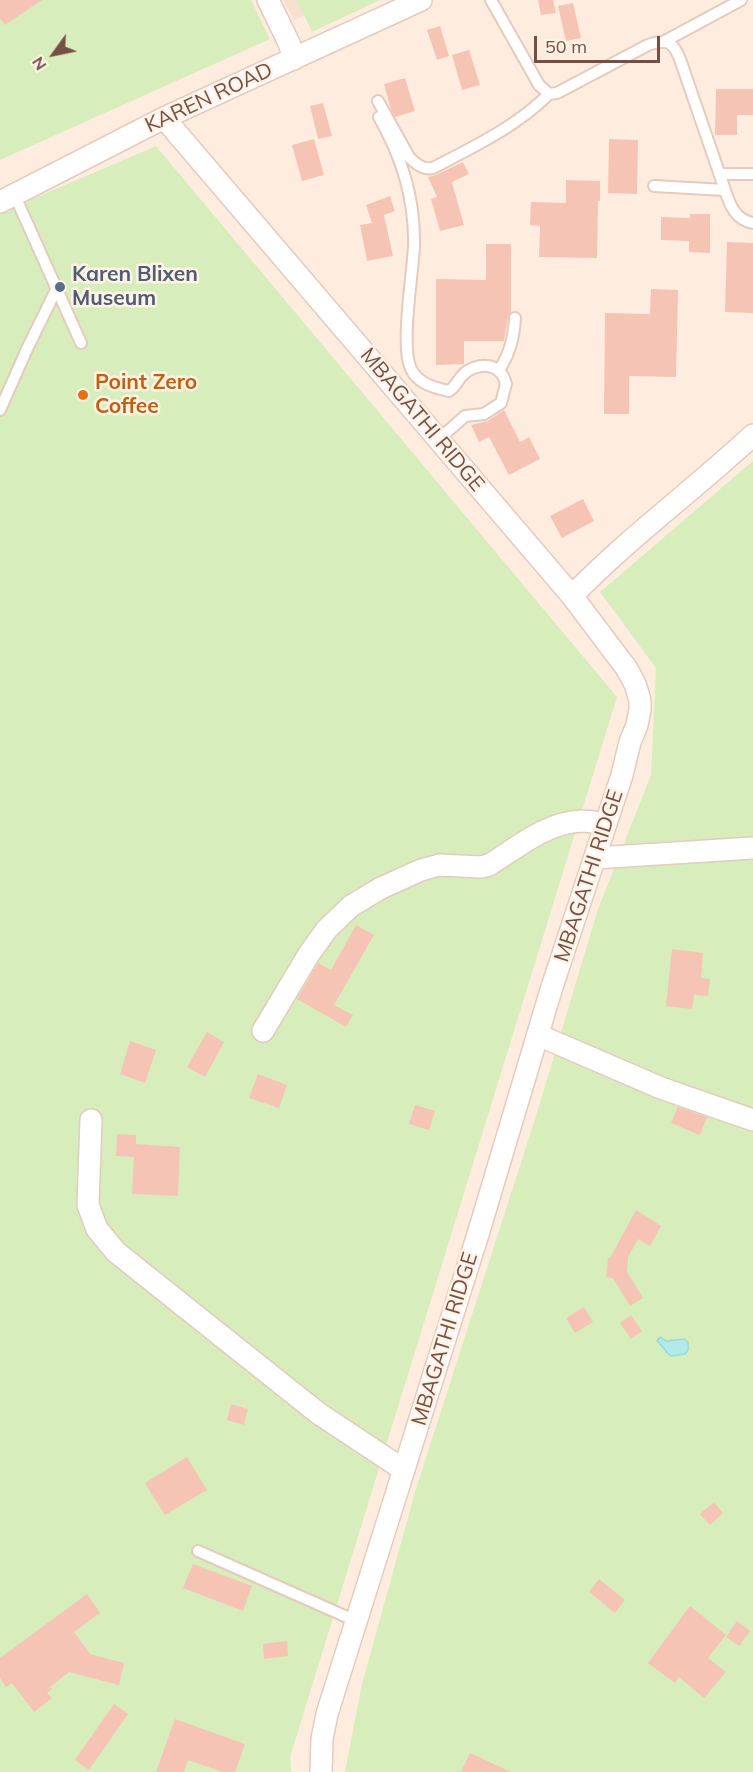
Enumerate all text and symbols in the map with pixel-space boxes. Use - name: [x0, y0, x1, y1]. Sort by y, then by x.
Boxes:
- north arrow: [24, 24, 84, 84]
- scale bar: [537, 24, 663, 62]
- text: 50 m: [545, 35, 587, 58]
- text: N: [27, 53, 51, 74]
- street label: KAREN ROAD: [141, 57, 277, 139]
- place label: Karen Blixen Museum: [72, 262, 198, 312]
- marker: Karen Blixen Museum: [53, 280, 67, 294]
- street label: MBAGATHI RIDGE: [355, 343, 489, 497]
- place label: Point Zero Coffee: [95, 370, 197, 420]
- marker: Point Zero Coffee: [76, 388, 90, 402]
- street label: MBAGATHI RIDGE: [549, 787, 629, 965]
- street label: MBAGATHI RIDGE: [407, 1249, 483, 1429]

